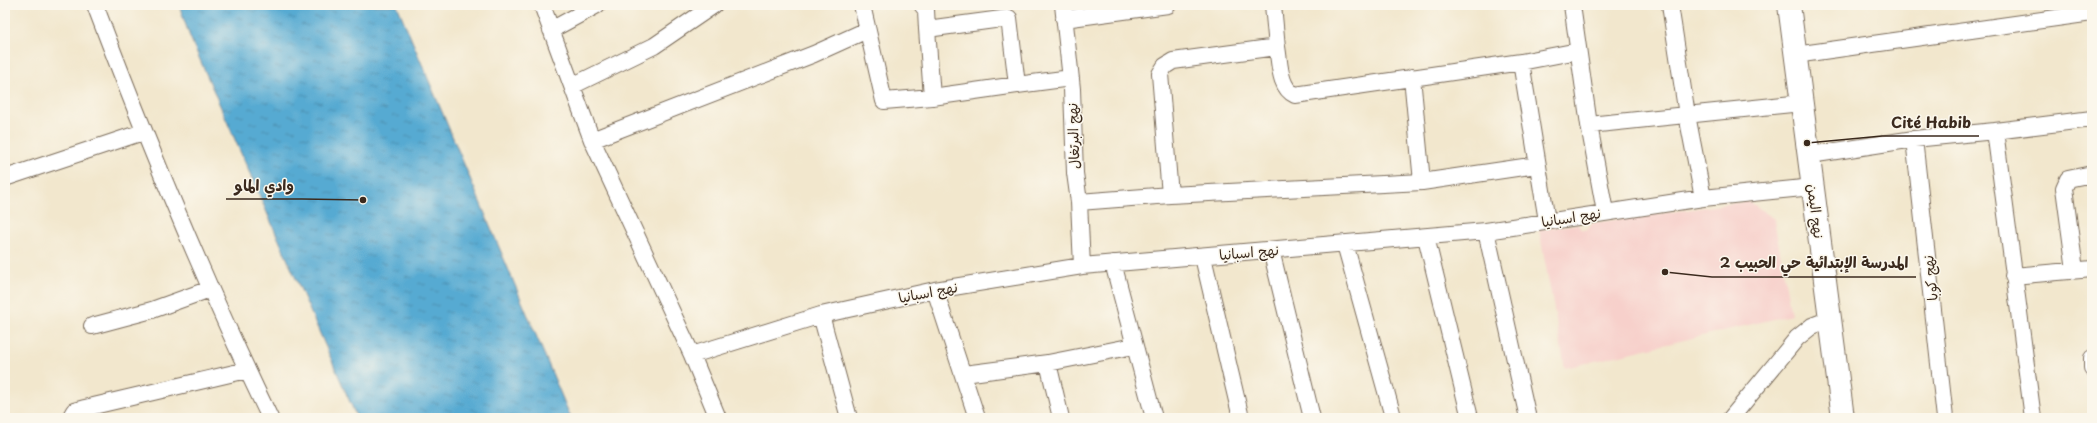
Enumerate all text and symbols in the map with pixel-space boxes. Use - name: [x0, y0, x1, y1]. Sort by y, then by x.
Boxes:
- street label: نهج البرتغال: [1061, 102, 1085, 170]
- callout: Cité Habib: [1882, 109, 1979, 136]
- text: Cité Habib: [1891, 110, 1971, 133]
- callout: وادي الماو: [226, 172, 302, 199]
- text: وادي الماو: [233, 173, 294, 198]
- street label: نهج اليمن: [1802, 182, 1830, 240]
- street label: نهج اسبانيا: [1540, 202, 1602, 232]
- street label: نهج اسبانيا: [1218, 239, 1280, 265]
- callout: المدرسة الإبتدائية حي الحبيب 2: [1712, 250, 1916, 277]
- text: المدرسة الإبتدائية حي الحبيب 2: [1720, 250, 1908, 277]
- street label: نهج كوبا: [1917, 254, 1943, 302]
- street label: نهج اسبانيا: [897, 276, 959, 308]

